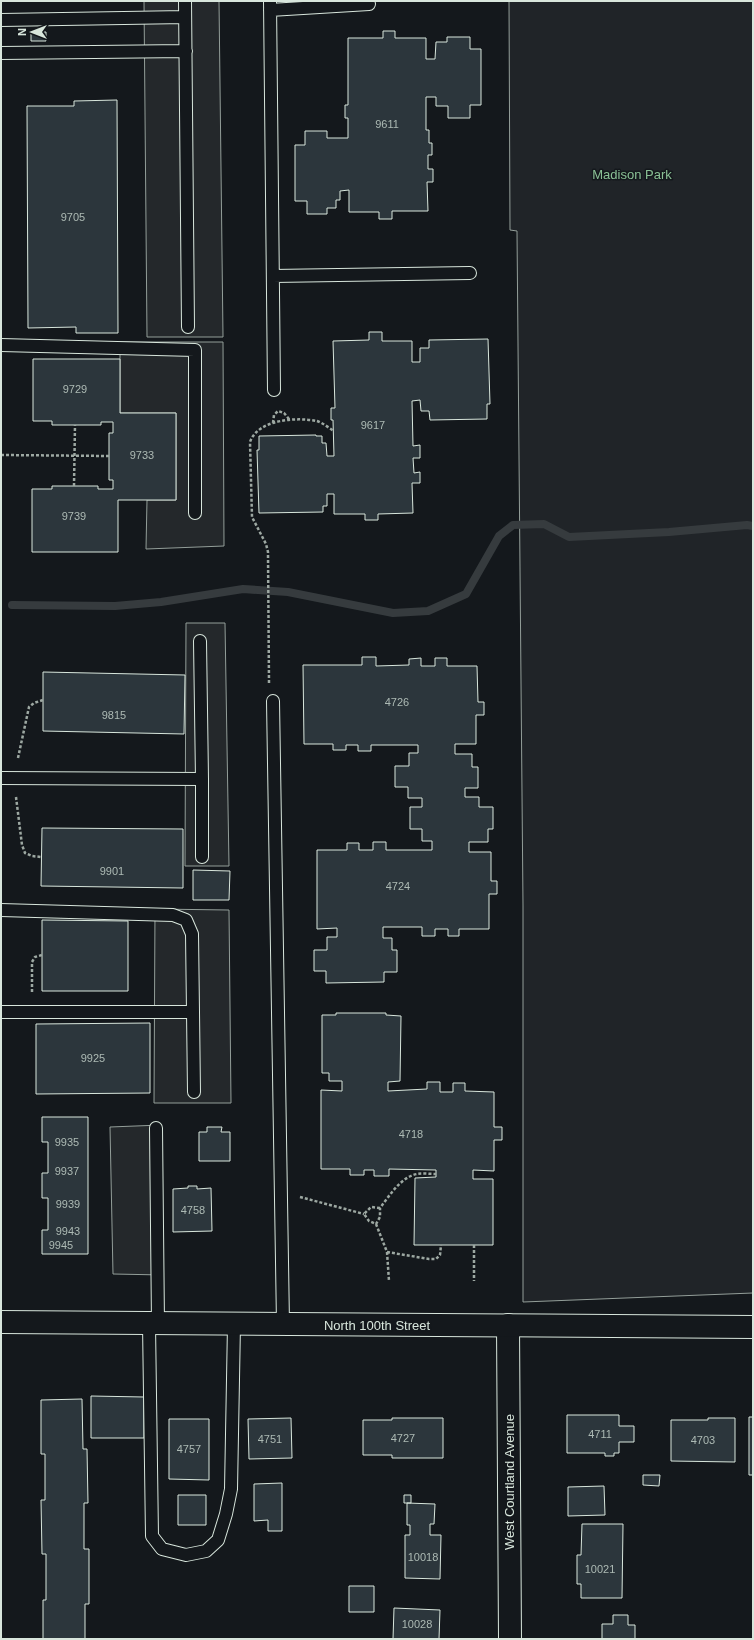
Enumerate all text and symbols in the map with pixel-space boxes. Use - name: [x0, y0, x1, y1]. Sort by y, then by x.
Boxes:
- north arrow: [12, 12, 52, 52]
- text: N: [16, 28, 28, 36]
- house number: 9611: [375, 118, 399, 130]
- park label: Madison Park: [592, 167, 672, 182]
- house number: 9705: [61, 211, 85, 223]
- house number: 9729: [63, 383, 87, 395]
- house number: 9617: [361, 419, 385, 431]
- house number: 9733: [130, 449, 154, 461]
- house number: 9739: [62, 510, 86, 522]
- house number: 4726: [385, 696, 409, 708]
- house number: 9815: [102, 709, 126, 721]
- house number: 9901: [100, 865, 124, 877]
- house number: 4724: [386, 880, 410, 892]
- house number: 9925: [81, 1052, 105, 1064]
- house number: 4718: [399, 1128, 423, 1140]
- house number: 9935: [55, 1136, 79, 1148]
- house number: 9937: [55, 1165, 79, 1177]
- house number: 9939: [56, 1198, 80, 1210]
- house number: 4758: [181, 1204, 205, 1216]
- house number: 9943: [56, 1225, 80, 1237]
- house number: 9945: [49, 1239, 73, 1251]
- street label: North 100th Street: [324, 1318, 430, 1333]
- street label: West Courtland Avenue: [502, 1414, 517, 1550]
- house number: 4711: [588, 1428, 612, 1440]
- house number: 4727: [391, 1432, 415, 1444]
- house number: 4751: [258, 1433, 282, 1445]
- house number: 4703: [691, 1434, 715, 1446]
- house number: 4757: [177, 1443, 201, 1455]
- house number: 10018: [408, 1551, 438, 1563]
- house number: 10021: [585, 1563, 615, 1575]
- house number: 10028: [402, 1618, 432, 1630]

